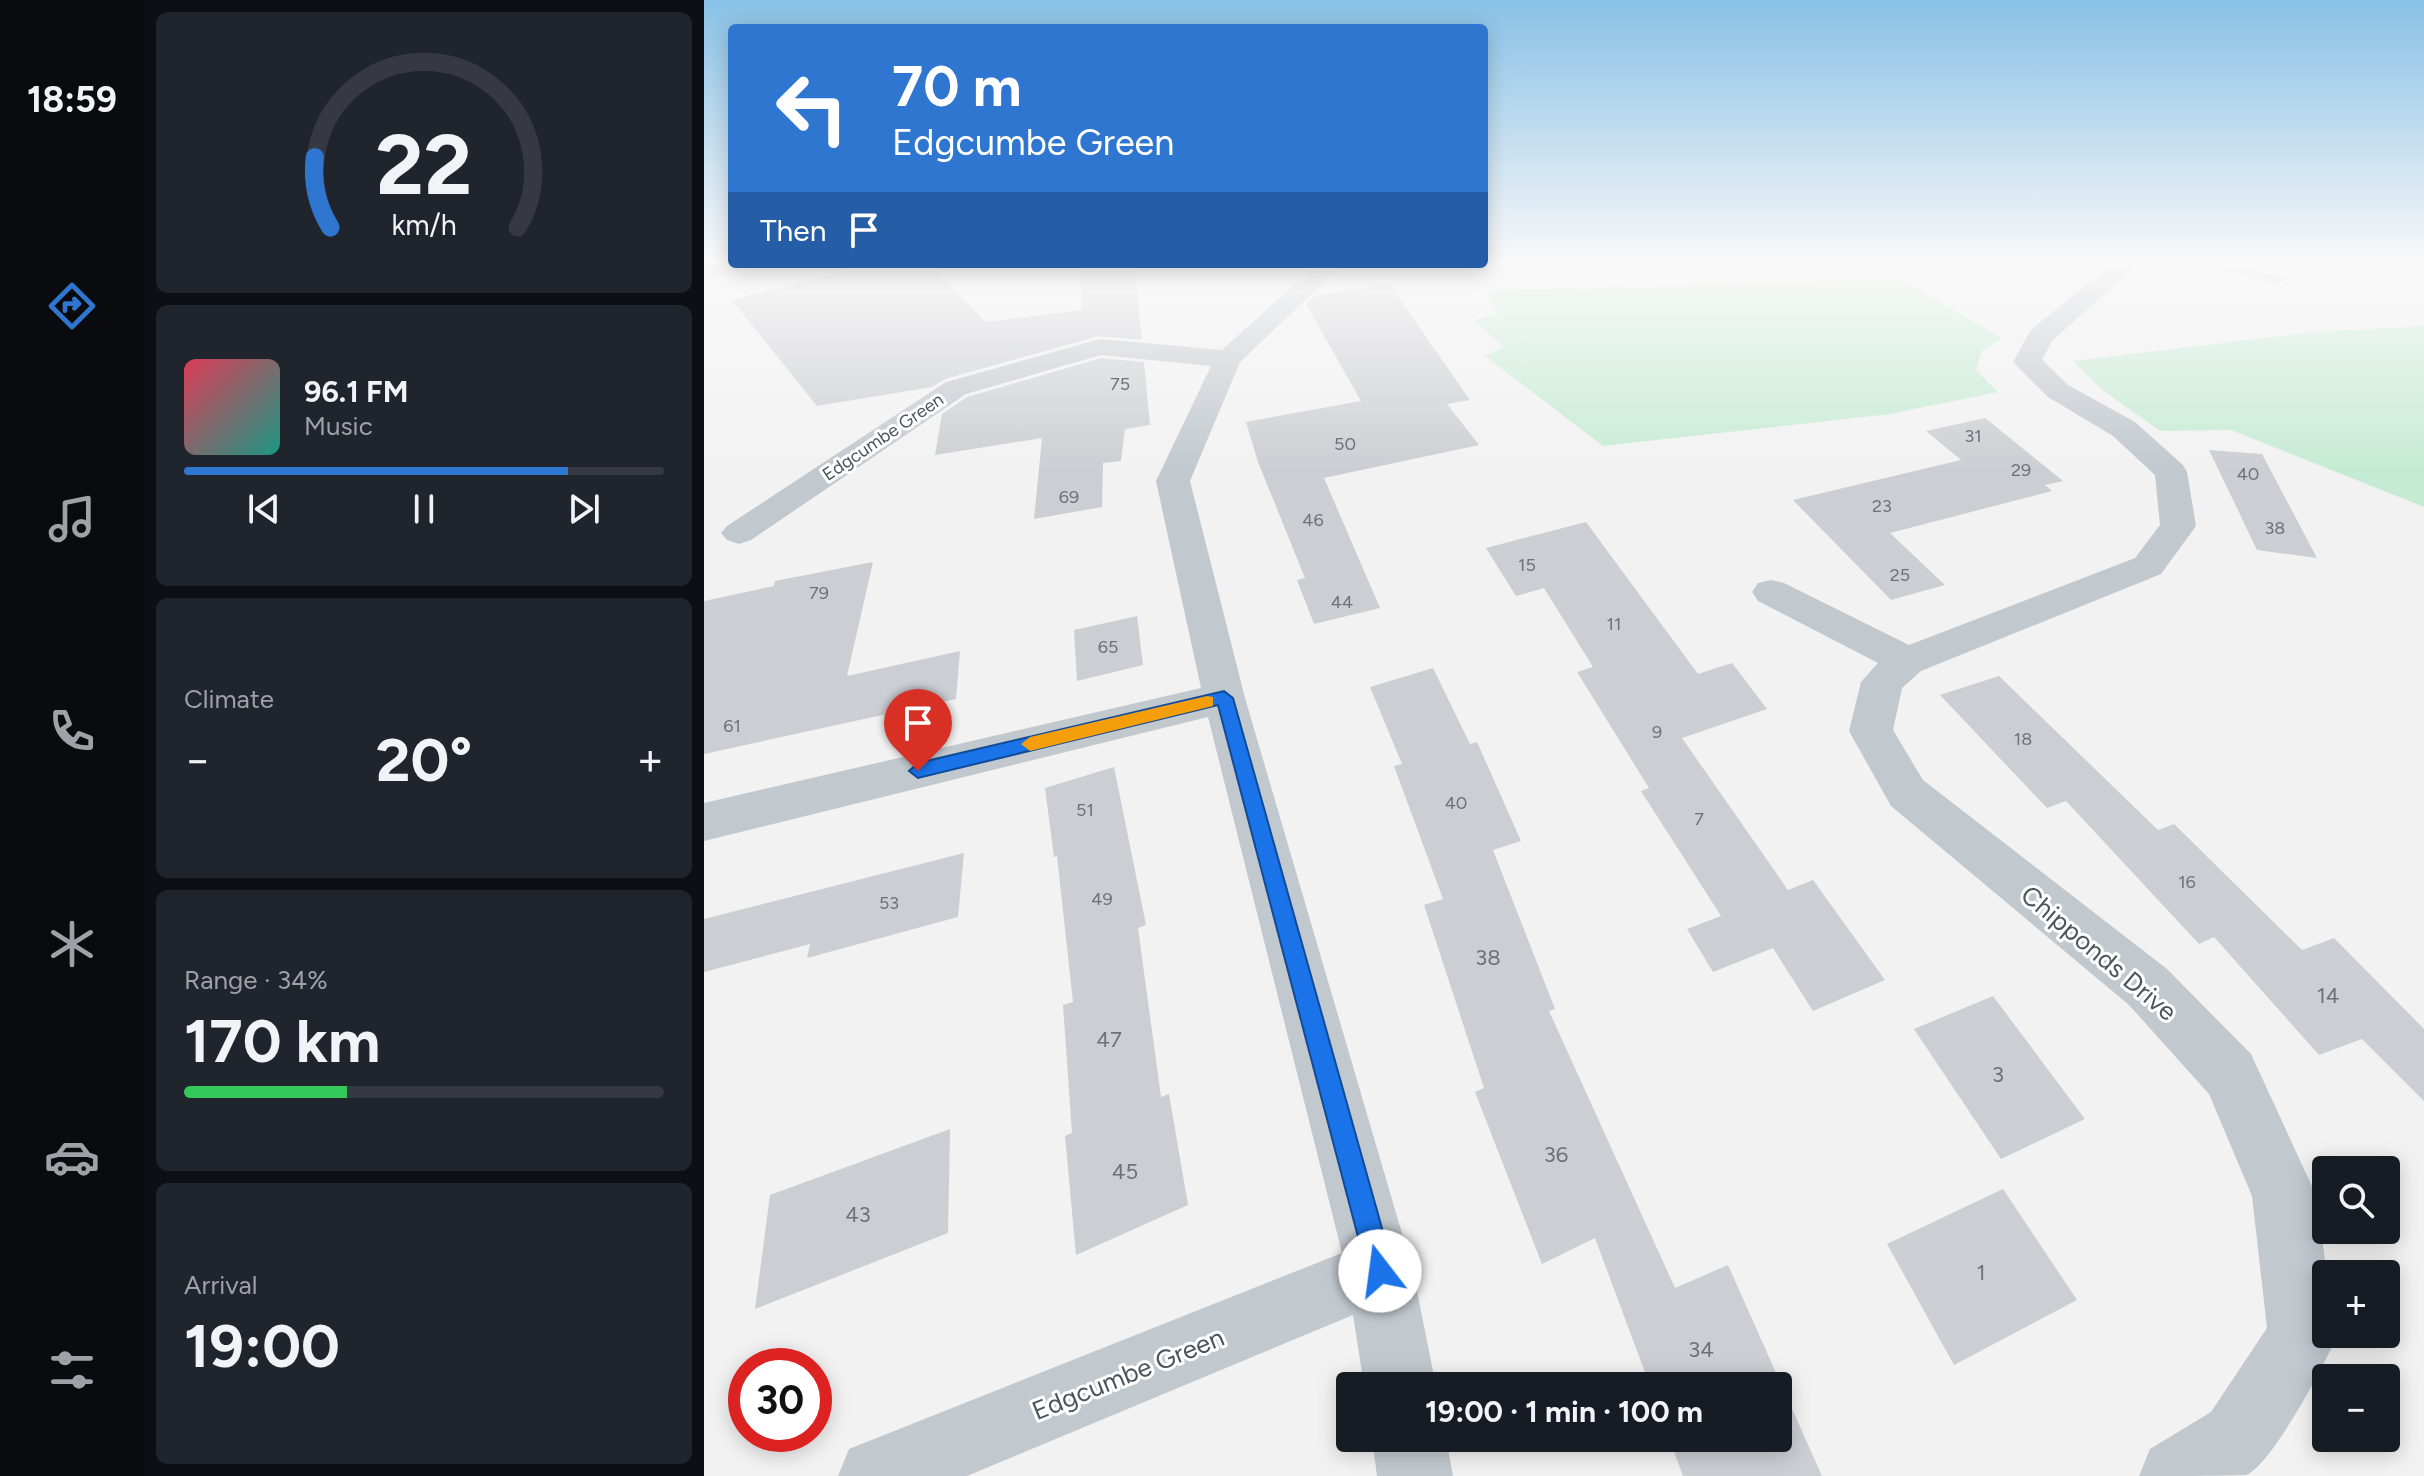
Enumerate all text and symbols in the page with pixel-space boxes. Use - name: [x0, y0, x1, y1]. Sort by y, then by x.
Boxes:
- text: 70 m: [892, 53, 1022, 120]
- icon: left: [760, 56, 864, 160]
- text: 18:59: [27, 78, 117, 121]
- text: 22: [376, 115, 472, 215]
- text: Edgcumbe Green: [892, 121, 1174, 164]
- icon: arrive: [842, 208, 886, 252]
- text: km/h: [391, 209, 457, 243]
- text: Then: [760, 212, 826, 249]
- icon: directions: [44, 278, 100, 334]
- text: 96.1 FM: [304, 373, 408, 410]
- house number: 75: [1110, 373, 1130, 395]
- street label: Edgcumbe Green: [818, 388, 948, 486]
- text: Music: [304, 410, 373, 442]
- house number: 31: [1964, 425, 1982, 447]
- house number: 50: [1334, 433, 1356, 455]
- house number: 29: [2011, 459, 2031, 481]
- house number: 40: [2237, 463, 2259, 485]
- house number: 69: [1059, 486, 1079, 508]
- icon: previous: [242, 487, 286, 531]
- icon: pause: [402, 487, 446, 531]
- icon: next: [562, 487, 606, 531]
- icon: music: [44, 491, 100, 547]
- house number: 23: [1872, 495, 1892, 517]
- house number: 46: [1302, 509, 1324, 531]
- house number: 38: [2265, 517, 2285, 539]
- house number: 15: [1518, 554, 1536, 576]
- house number: 25: [1890, 564, 1910, 586]
- house number: 79: [809, 582, 829, 604]
- house number: 44: [1331, 591, 1353, 613]
- house number: 11: [1607, 613, 1621, 635]
- house number: 65: [1098, 636, 1118, 658]
- text: Climate: [184, 683, 274, 715]
- pin: [884, 689, 952, 771]
- icon: arrive: [896, 701, 940, 745]
- icon: phone: [44, 703, 100, 759]
- house number: 61: [723, 715, 741, 737]
- house number: 9: [1652, 721, 1662, 743]
- text: 20°: [376, 724, 472, 796]
- house number: 18: [2014, 728, 2032, 750]
- text: −: [184, 733, 211, 786]
- text: +: [637, 733, 664, 786]
- house number: 40: [1445, 792, 1467, 814]
- house number: 51: [1076, 799, 1094, 821]
- house number: 7: [1694, 808, 1704, 830]
- house number: 16: [2178, 871, 2196, 893]
- street label: Chipponds Drive: [2015, 879, 2183, 1027]
- house number: 49: [1091, 888, 1113, 910]
- house number: 53: [879, 892, 899, 914]
- icon: climate: [44, 916, 100, 972]
- house number: 38: [1475, 944, 1501, 971]
- text: Range · 34%: [184, 964, 328, 996]
- house number: 14: [2317, 982, 2339, 1009]
- text: 170 km: [184, 1005, 380, 1077]
- house number: 47: [1096, 1026, 1122, 1053]
- house number: 3: [1992, 1061, 2004, 1088]
- icon: car: [44, 1129, 100, 1185]
- house number: 36: [1544, 1141, 1568, 1168]
- map controls: [2312, 1156, 2400, 1452]
- button: search: [2312, 1156, 2400, 1244]
- house number: 45: [1112, 1158, 1138, 1185]
- house number: 43: [845, 1201, 871, 1228]
- position arrow: [1338, 1229, 1422, 1313]
- house number: 1: [1976, 1259, 1986, 1286]
- button: +: [2312, 1260, 2400, 1348]
- text: Arrival: [184, 1269, 257, 1301]
- text: 19:00: [184, 1310, 340, 1382]
- street label: Edgcumbe Green: [1027, 1321, 1229, 1427]
- house number: 34: [1688, 1336, 1714, 1363]
- icon: filters: [44, 1342, 100, 1398]
- speed limit sign: 30: [728, 1348, 832, 1452]
- button: −: [2312, 1364, 2400, 1452]
- text: 19:00 · 1 min · 100 m: [1425, 1393, 1703, 1430]

